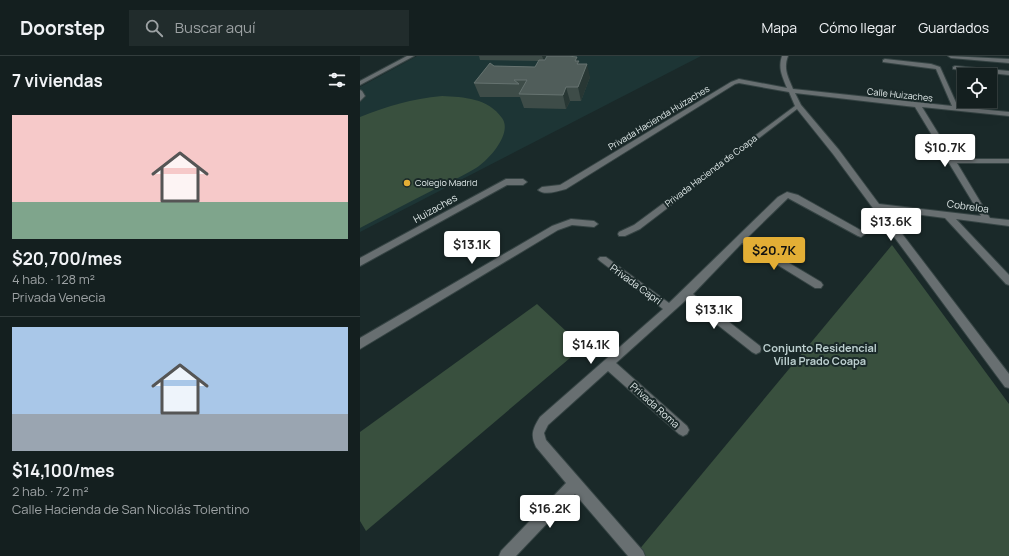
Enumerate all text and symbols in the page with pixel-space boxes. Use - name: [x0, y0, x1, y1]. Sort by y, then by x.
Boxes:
- search box: [129, 10, 409, 46]
- text: Doorstep: [20, 15, 105, 41]
- icon: search: [143, 17, 165, 39]
- text: Buscar aquí: [175, 17, 255, 38]
- text: Mapa: [762, 18, 797, 37]
- text: Cómo llegar: [819, 18, 896, 37]
- text: Guardados: [918, 18, 989, 37]
- map controls: [957, 68, 997, 108]
- button: locate: [957, 68, 997, 108]
- text: 7 viviendas: [12, 69, 103, 92]
- icon: filters: [326, 69, 348, 91]
- street label: Privada Hacienda Huizaches: [606, 82, 712, 153]
- street label: Calle Huizaches: [866, 85, 934, 104]
- street label: Privada Hacienda de Coapa: [662, 132, 759, 210]
- pin: $10.7K: [912, 134, 978, 168]
- text: $10.7K: [924, 138, 966, 156]
- icon: home: [144, 141, 216, 213]
- place label: Colegio Madrid: [415, 176, 477, 189]
- marker: Colegio Madrid: [402, 178, 412, 188]
- street label: Huizaches: [411, 190, 459, 226]
- street label: Cobreloa: [946, 196, 990, 216]
- pin: $13.6K: [858, 208, 924, 242]
- text: $13.6K: [870, 212, 912, 230]
- pin: $13.1K: [439, 231, 505, 265]
- text: $13.1K: [453, 235, 491, 253]
- pin: $20.7K: [741, 237, 807, 271]
- text: $20.7K: [752, 241, 796, 259]
- text: $20,700/mes: [12, 247, 122, 270]
- street label: Privada Capri: [607, 261, 665, 307]
- text: 4 hab. · 128 m²: [12, 270, 95, 288]
- text: Privada Venecia: [12, 288, 106, 306]
- pin: $13.1K: [681, 296, 747, 330]
- text: $13.1K: [695, 300, 733, 318]
- pin: $14.1K: [558, 331, 624, 365]
- text: $14.1K: [572, 335, 610, 353]
- district label: Conjunto Residencial Villa Prado Coapa: [763, 340, 877, 368]
- icon: home: [144, 353, 216, 425]
- street label: Privada Roma: [627, 379, 683, 431]
- text: $14,100/mes: [12, 459, 115, 482]
- text: 2 hab. · 72 m²: [12, 482, 89, 500]
- pin: $16.2K: [517, 495, 583, 529]
- text: $16.2K: [529, 499, 571, 517]
- text: Calle Hacienda de San Nicolás Tolentino: [12, 500, 250, 518]

